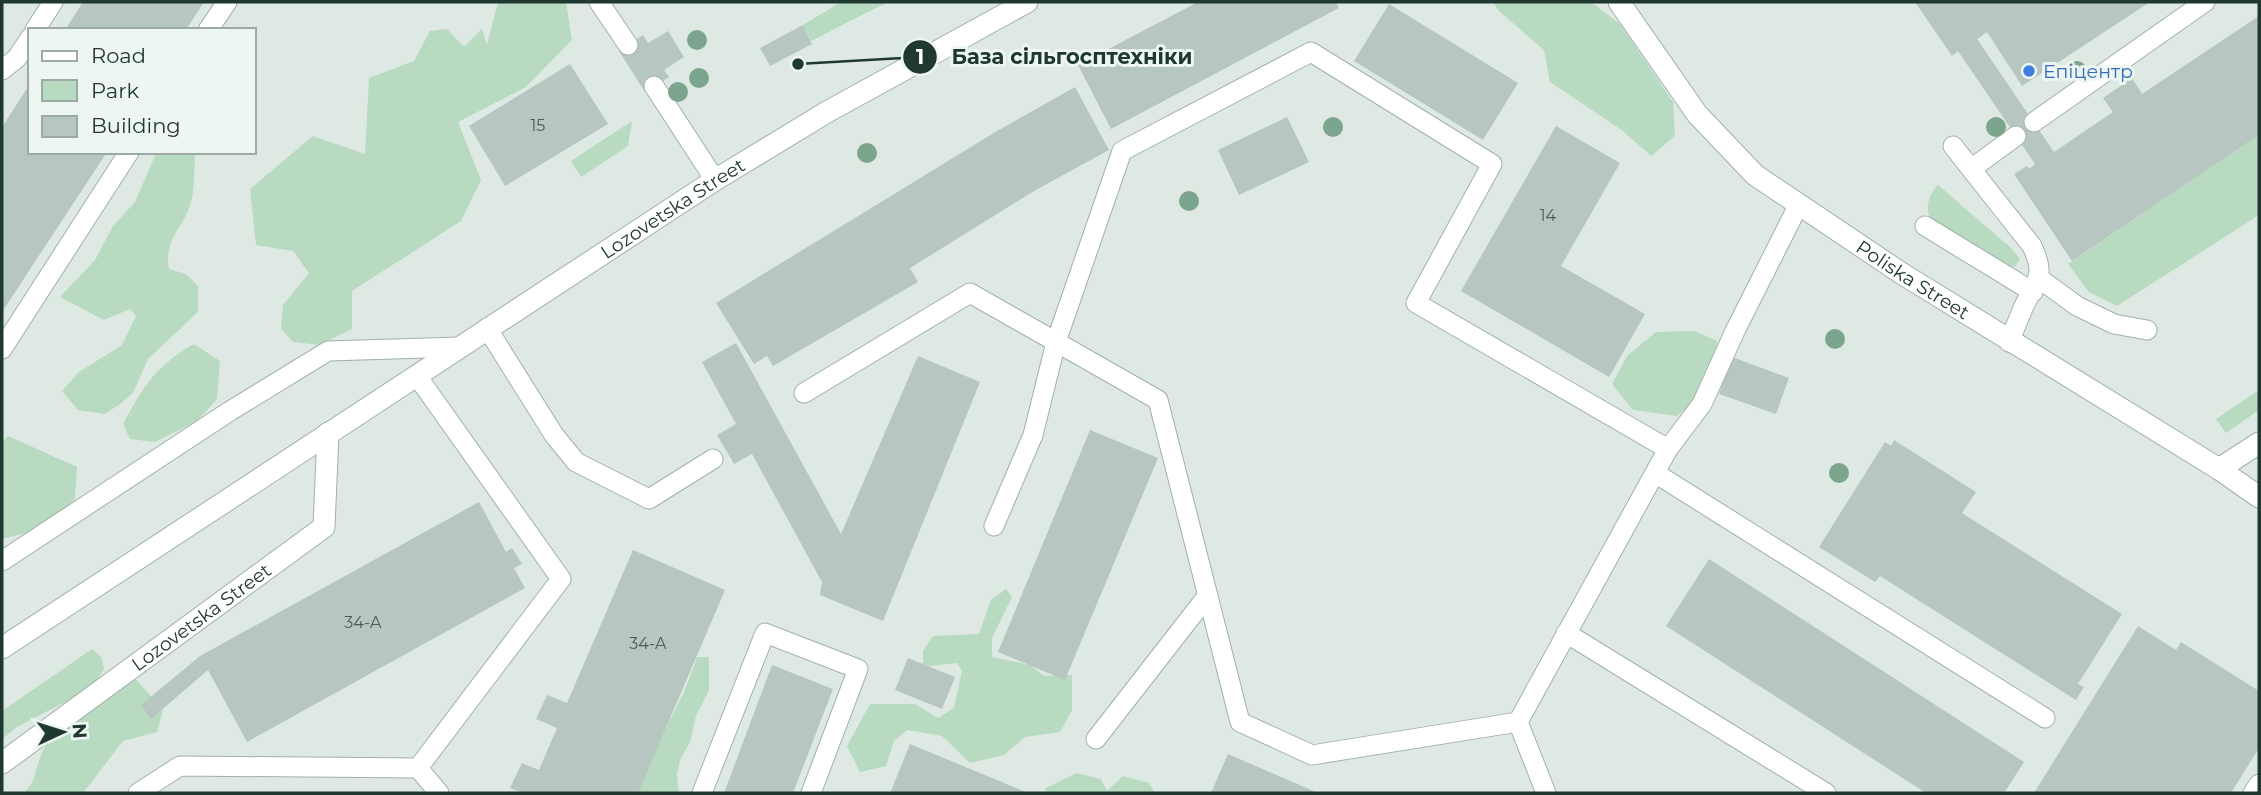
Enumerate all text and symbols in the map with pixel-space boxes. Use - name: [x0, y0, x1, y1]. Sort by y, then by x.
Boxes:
- legend: [28, 28, 256, 154]
- callout: База сільгосптехніки: [903, 36, 1207, 78]
- text: Road: [91, 43, 146, 68]
- text: 1: [916, 44, 924, 69]
- text: База сільгосптехніки: [952, 44, 1192, 69]
- place label: Епіцентр: [2043, 60, 2133, 83]
- marker: Епіцентр: [2021, 63, 2037, 79]
- text: Park: [91, 78, 139, 103]
- text: Building: [91, 113, 181, 138]
- house number: 15: [531, 116, 545, 135]
- street label: Lozovetska Street: [596, 153, 750, 264]
- house number: 14: [1540, 206, 1557, 225]
- street label: Poliska Street: [1852, 235, 1974, 324]
- street label: Lozovetska Street: [127, 558, 276, 676]
- house number: 34-А: [344, 613, 382, 632]
- house number: 34-А: [629, 634, 667, 653]
- north arrow: [28, 697, 98, 767]
- text: N: [67, 722, 91, 739]

